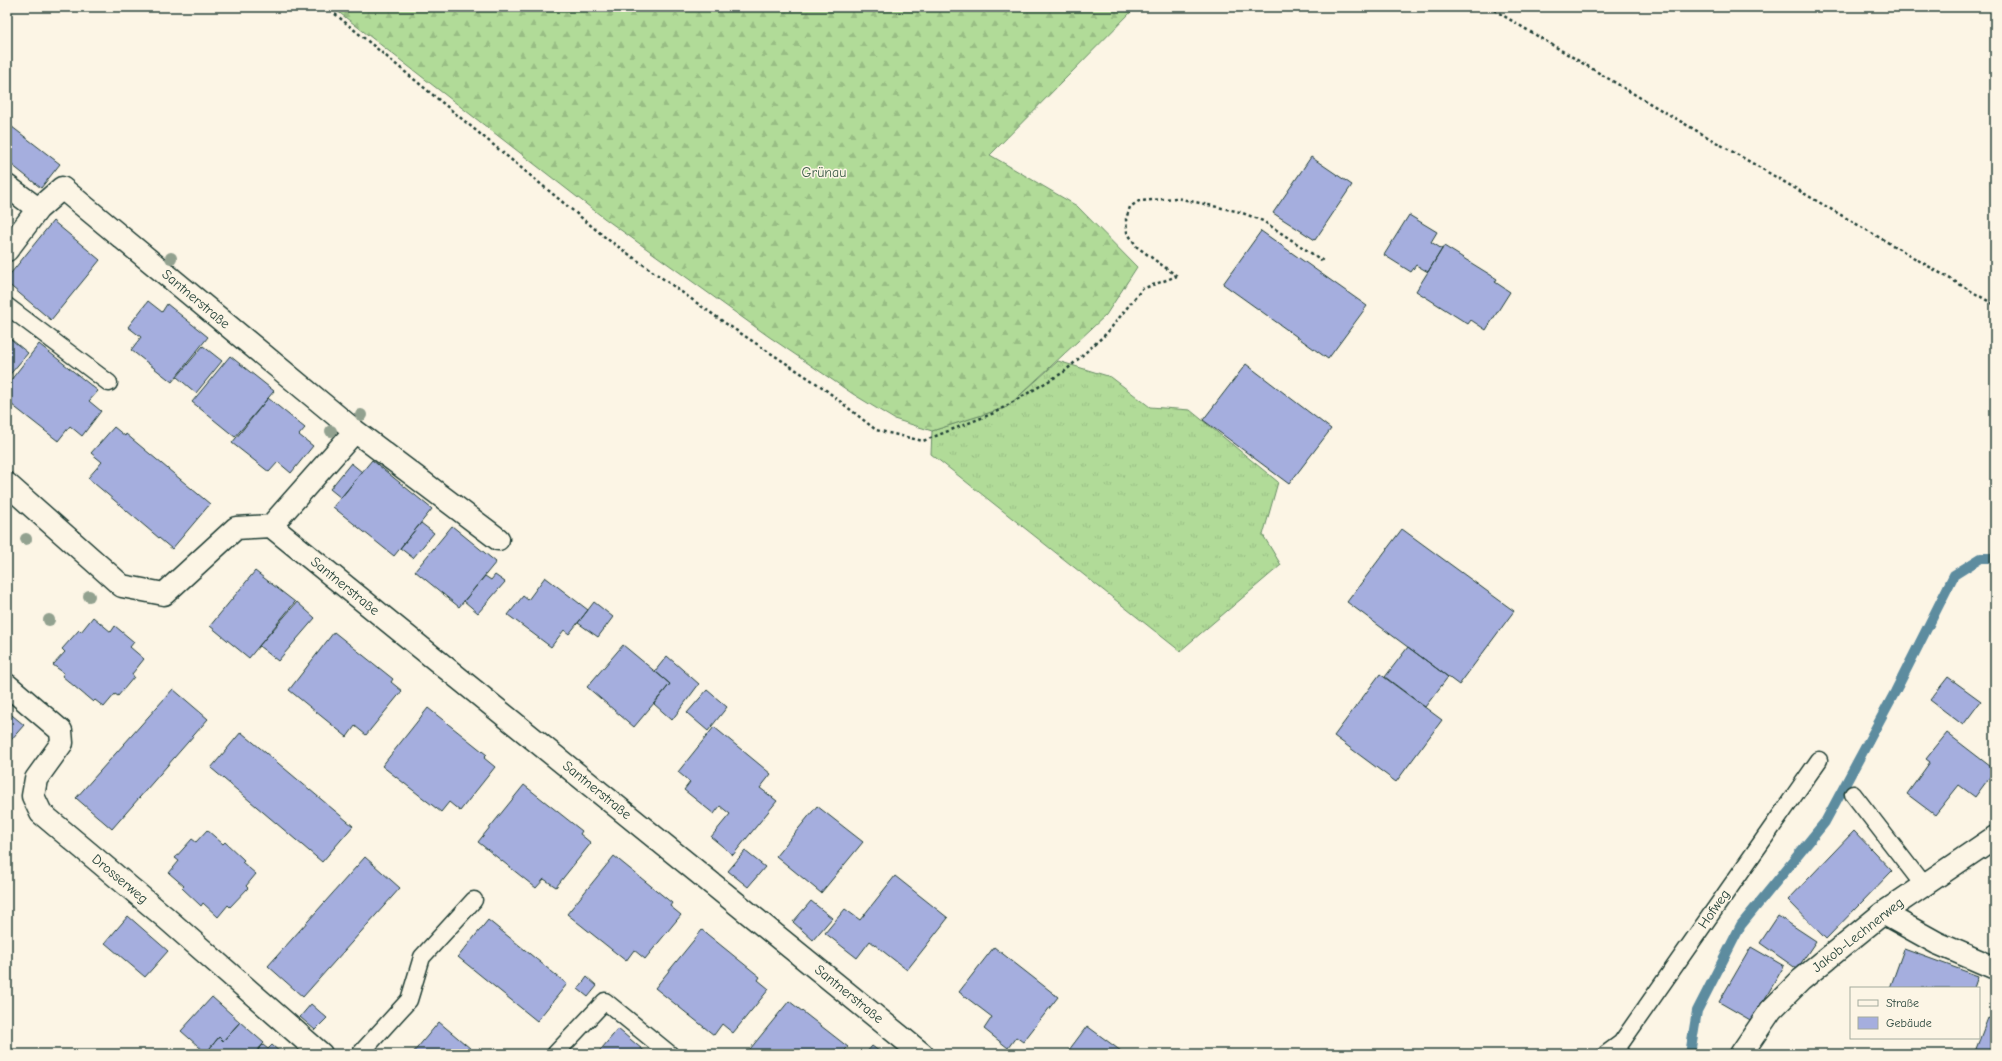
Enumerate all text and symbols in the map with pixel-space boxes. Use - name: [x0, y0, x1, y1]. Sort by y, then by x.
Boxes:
- park label: Grünau: [802, 164, 846, 181]
- street label: Santnerstraße: [158, 266, 234, 332]
- street label: Santnerstraße: [307, 553, 383, 619]
- street label: Santnerstraße: [559, 757, 635, 823]
- street label: Drosserweg: [88, 851, 152, 907]
- street label: Hofweg: [1694, 886, 1734, 932]
- street label: Jakob-Lechnerweg: [1809, 894, 1907, 976]
- street label: Santnerstraße: [811, 961, 887, 1027]
- legend: [1850, 987, 1980, 1039]
- text: Straße: [1886, 996, 1919, 1010]
- text: Gebäude: [1886, 1016, 1932, 1030]

